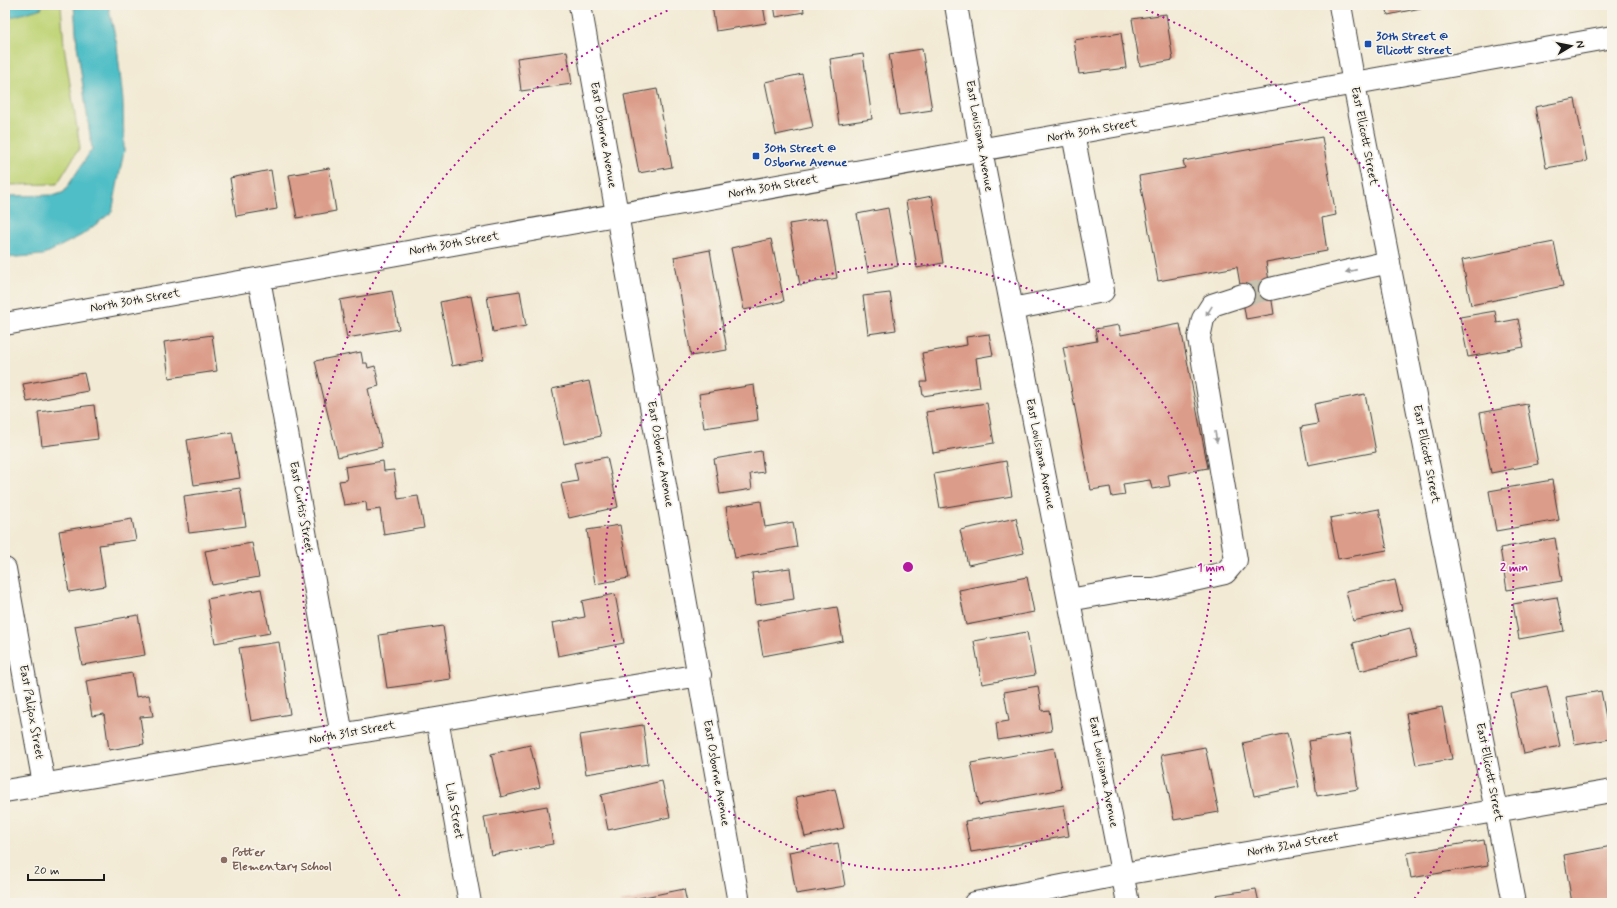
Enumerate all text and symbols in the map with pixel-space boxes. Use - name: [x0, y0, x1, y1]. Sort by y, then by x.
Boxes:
- north arrow: [1551, 26, 1591, 66]
- place label: 30th Street @ Ellicott Street: [1376, 29, 1453, 59]
- marker: 30th Street @ Ellicott Street: [1363, 39, 1373, 49]
- text: N: [1572, 40, 1587, 49]
- street label: East Louisiana Avenue: [961, 79, 997, 193]
- street label: East Osborne Avenue: [586, 81, 620, 189]
- street label: East Ellicott Street: [1347, 85, 1381, 187]
- street label: North 30th Street: [1046, 115, 1138, 147]
- place label: 30th Street @ Osborne Avenue: [764, 141, 847, 171]
- marker: 30th Street @ Osborne Avenue: [751, 151, 761, 161]
- street label: North 30th Street: [727, 171, 819, 203]
- street label: North 30th Street: [408, 228, 500, 260]
- one-way arrow: [1344, 269, 1357, 275]
- street label: North 30th Street: [89, 285, 181, 317]
- one-way arrow: [1205, 305, 1212, 317]
- street label: East Louisiana Avenue: [1021, 397, 1059, 511]
- street label: East Osborne Avenue: [643, 400, 677, 508]
- street label: East Ellicott Street: [1409, 403, 1443, 505]
- one-way arrow: [1213, 431, 1219, 443]
- street label: East Curtis Street: [285, 460, 317, 554]
- centre of rings: [901, 560, 915, 574]
- text: 1 min: [1197, 560, 1225, 576]
- text: 2 min: [1500, 560, 1528, 576]
- street label: East Palifox Street: [14, 664, 47, 761]
- street label: East Louisiana Avenue: [1084, 715, 1122, 829]
- street label: North 31st Street: [307, 718, 397, 748]
- street label: East Osborne Avenue: [699, 719, 733, 827]
- street label: East Ellicott Street: [1472, 721, 1506, 823]
- street label: Lila Street: [441, 781, 467, 841]
- street label: North 32nd Street: [1246, 829, 1341, 861]
- place label: Potter Elementary School: [232, 845, 332, 875]
- marker: Potter Elementary School: [219, 855, 229, 865]
- scale bar: [28, 856, 104, 882]
- text: 20 m: [34, 863, 60, 879]

